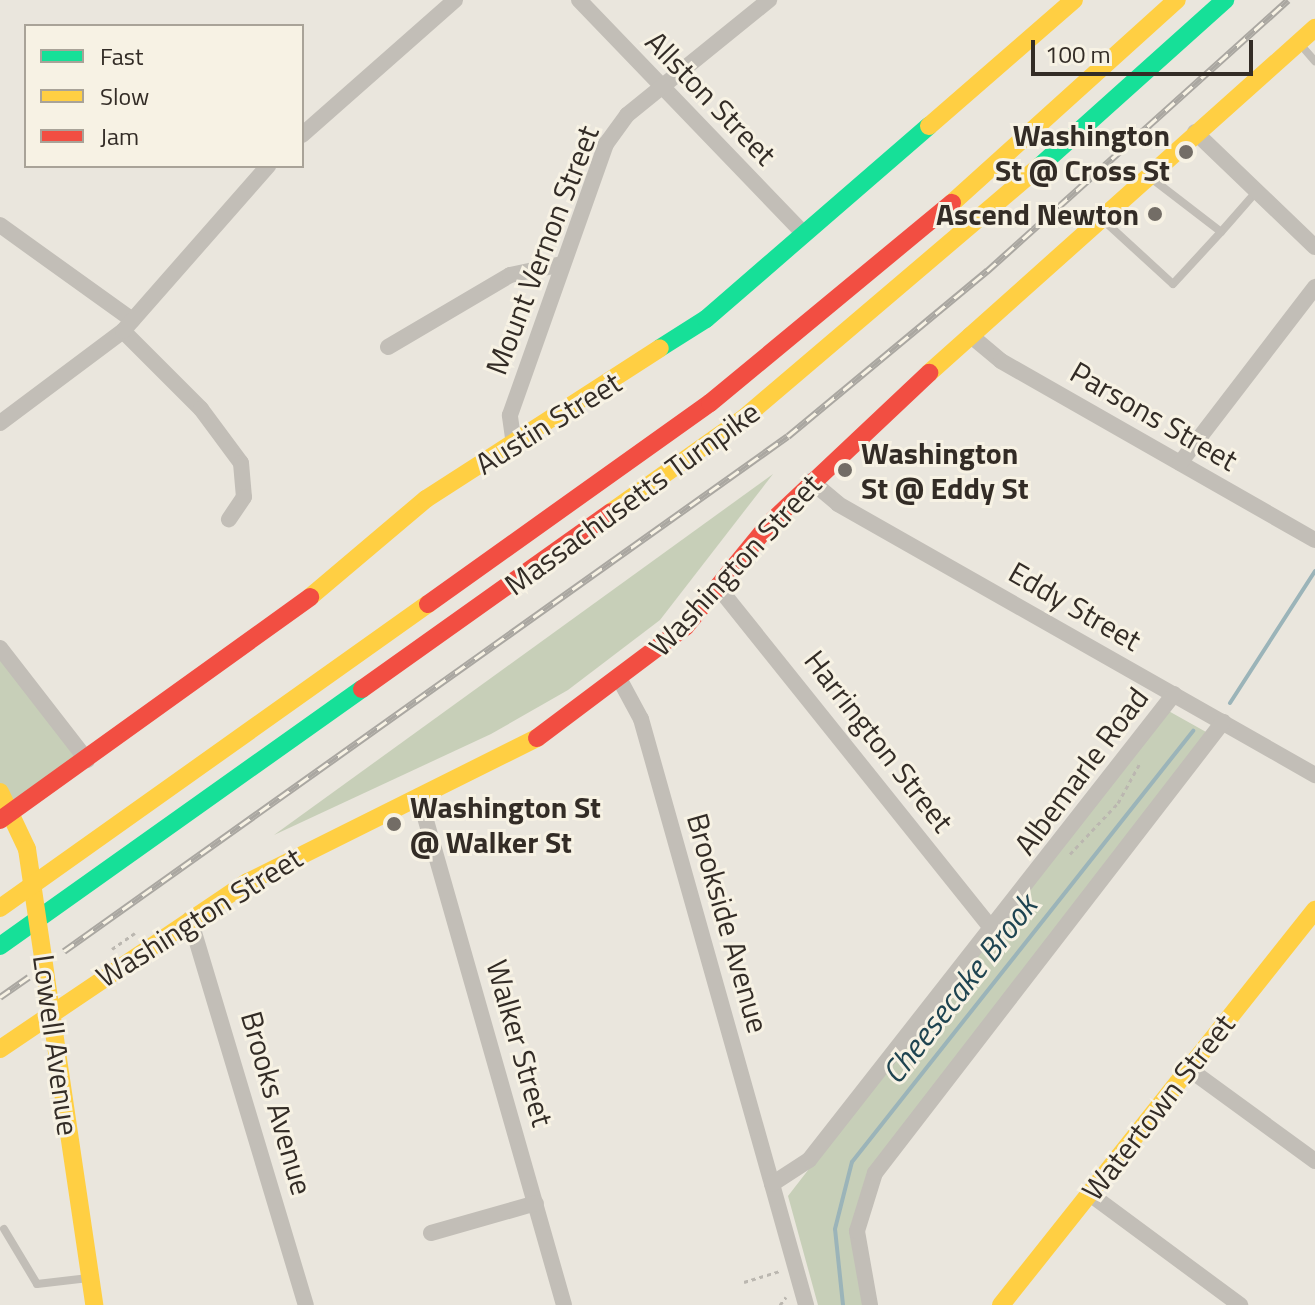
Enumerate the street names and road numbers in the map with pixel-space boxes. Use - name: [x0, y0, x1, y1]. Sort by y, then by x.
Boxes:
- street label: Allston Street: [638, 24, 784, 172]
- street label: Mount Vernon Street: [478, 120, 606, 380]
- street label: Parsons Street: [1064, 354, 1244, 478]
- street label: Austin Street: [469, 364, 627, 482]
- street label: Massachusetts Turnpike: [498, 394, 766, 602]
- street label: Washington Street: [641, 467, 829, 663]
- street label: Eddy Street: [1003, 554, 1147, 658]
- street label: Harrington Street: [797, 643, 961, 839]
- street label: Albemarle Road: [1006, 680, 1156, 862]
- street label: Brookside Avenue: [679, 809, 777, 1037]
- street label: Washington Street: [90, 839, 308, 995]
- street label: Lowell Avenue: [26, 952, 86, 1138]
- street label: Walker Street: [479, 956, 561, 1130]
- street label: Brooks Avenue: [234, 1007, 320, 1199]
- street label: Watertown Street: [1074, 1007, 1242, 1207]

